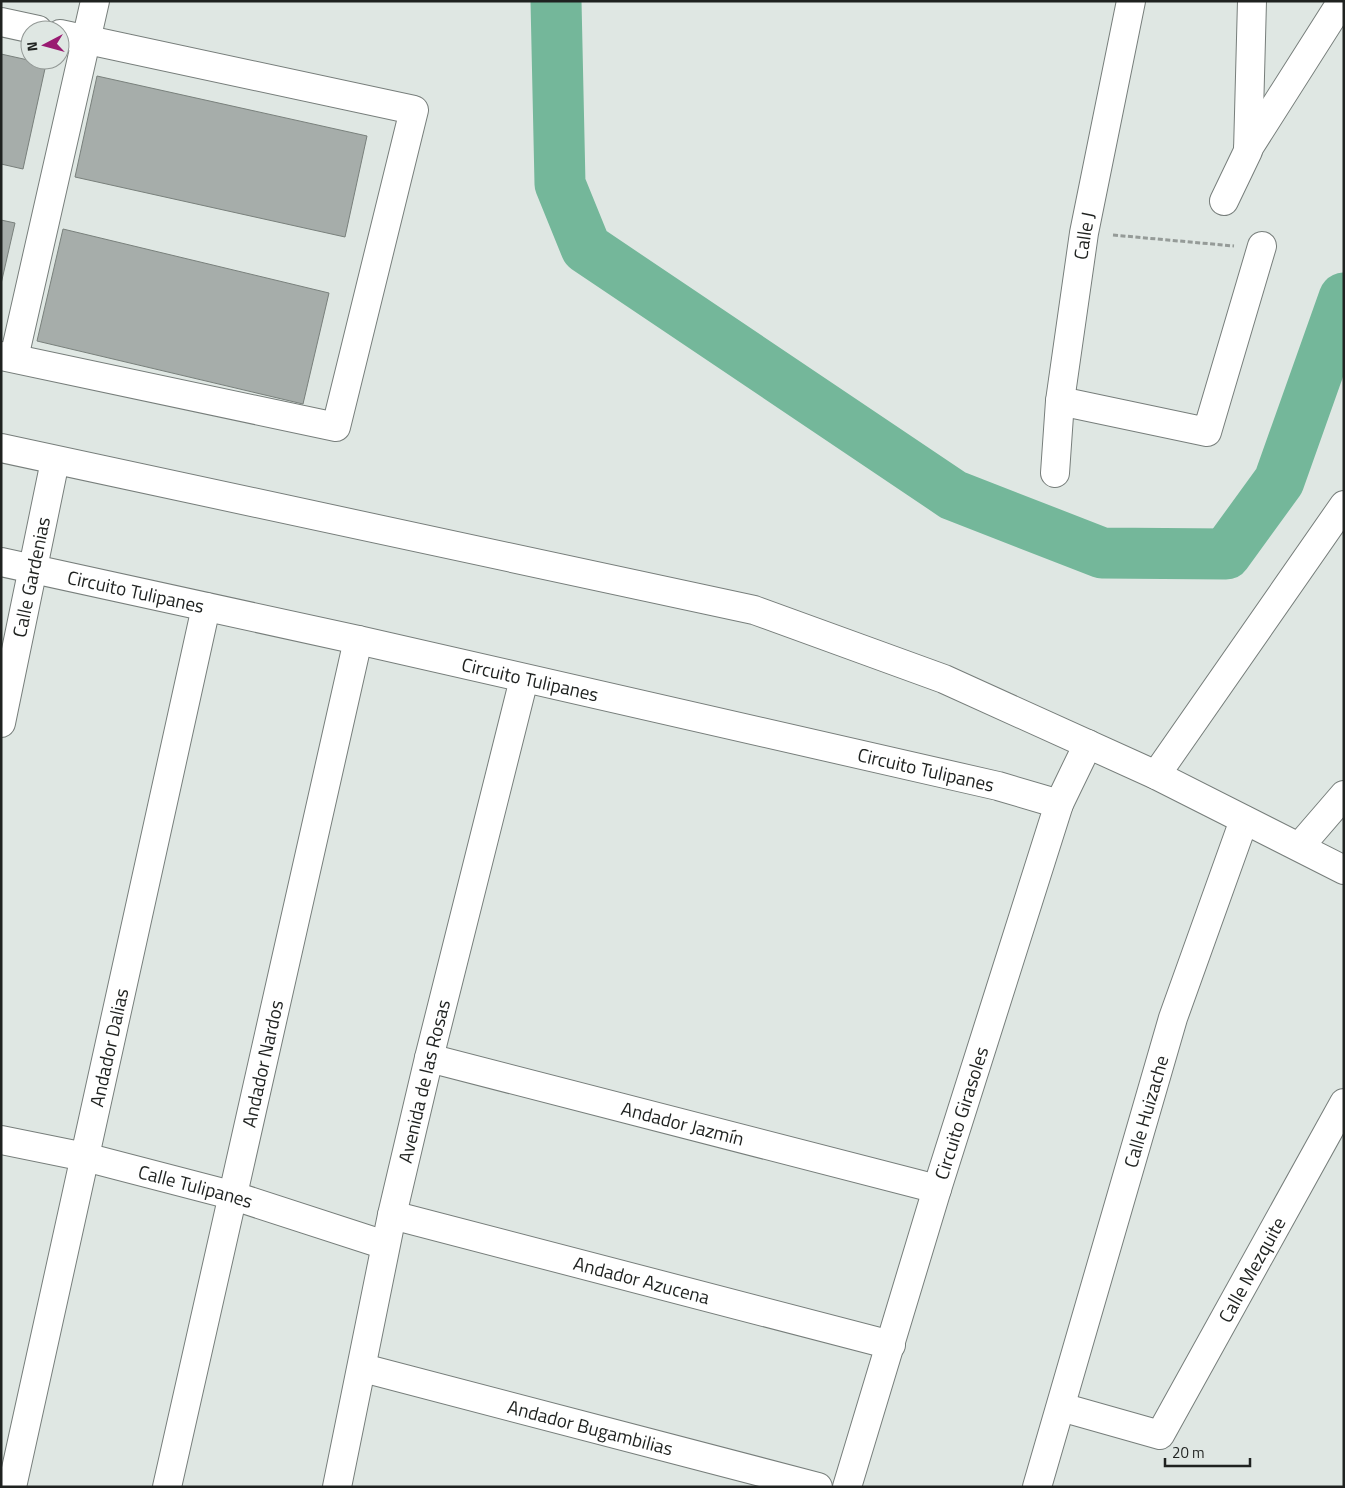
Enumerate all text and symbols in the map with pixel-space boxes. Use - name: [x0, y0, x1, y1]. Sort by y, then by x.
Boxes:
- north arrow: [20, 20, 70, 70]
- text: N: [21, 40, 43, 52]
- street label: Calle J: [1065, 209, 1102, 262]
- street label: Calle Gardenias: [4, 514, 57, 640]
- street label: Circuito Tulipanes: [65, 562, 207, 620]
- street label: Circuito Tulipanes: [459, 649, 602, 708]
- street label: Circuito Tulipanes: [855, 739, 998, 799]
- street label: Andador Dalias: [81, 985, 136, 1110]
- street label: Avenida de las Rosas: [390, 996, 457, 1166]
- street label: Andador Nardos: [234, 997, 290, 1130]
- street label: Circuito Girasoles: [926, 1043, 995, 1183]
- street label: Calle Huizache: [1115, 1052, 1175, 1171]
- street label: Andador Jazmín: [618, 1093, 747, 1153]
- street label: Calle Tulipanes: [135, 1156, 257, 1215]
- street label: Calle Mezquite: [1210, 1211, 1292, 1328]
- street label: Andador Azucena: [571, 1248, 713, 1311]
- street label: Andador Bugambilias: [505, 1391, 677, 1463]
- scale bar: [1165, 1436, 1250, 1468]
- text: 20 m: [1172, 1441, 1205, 1464]

